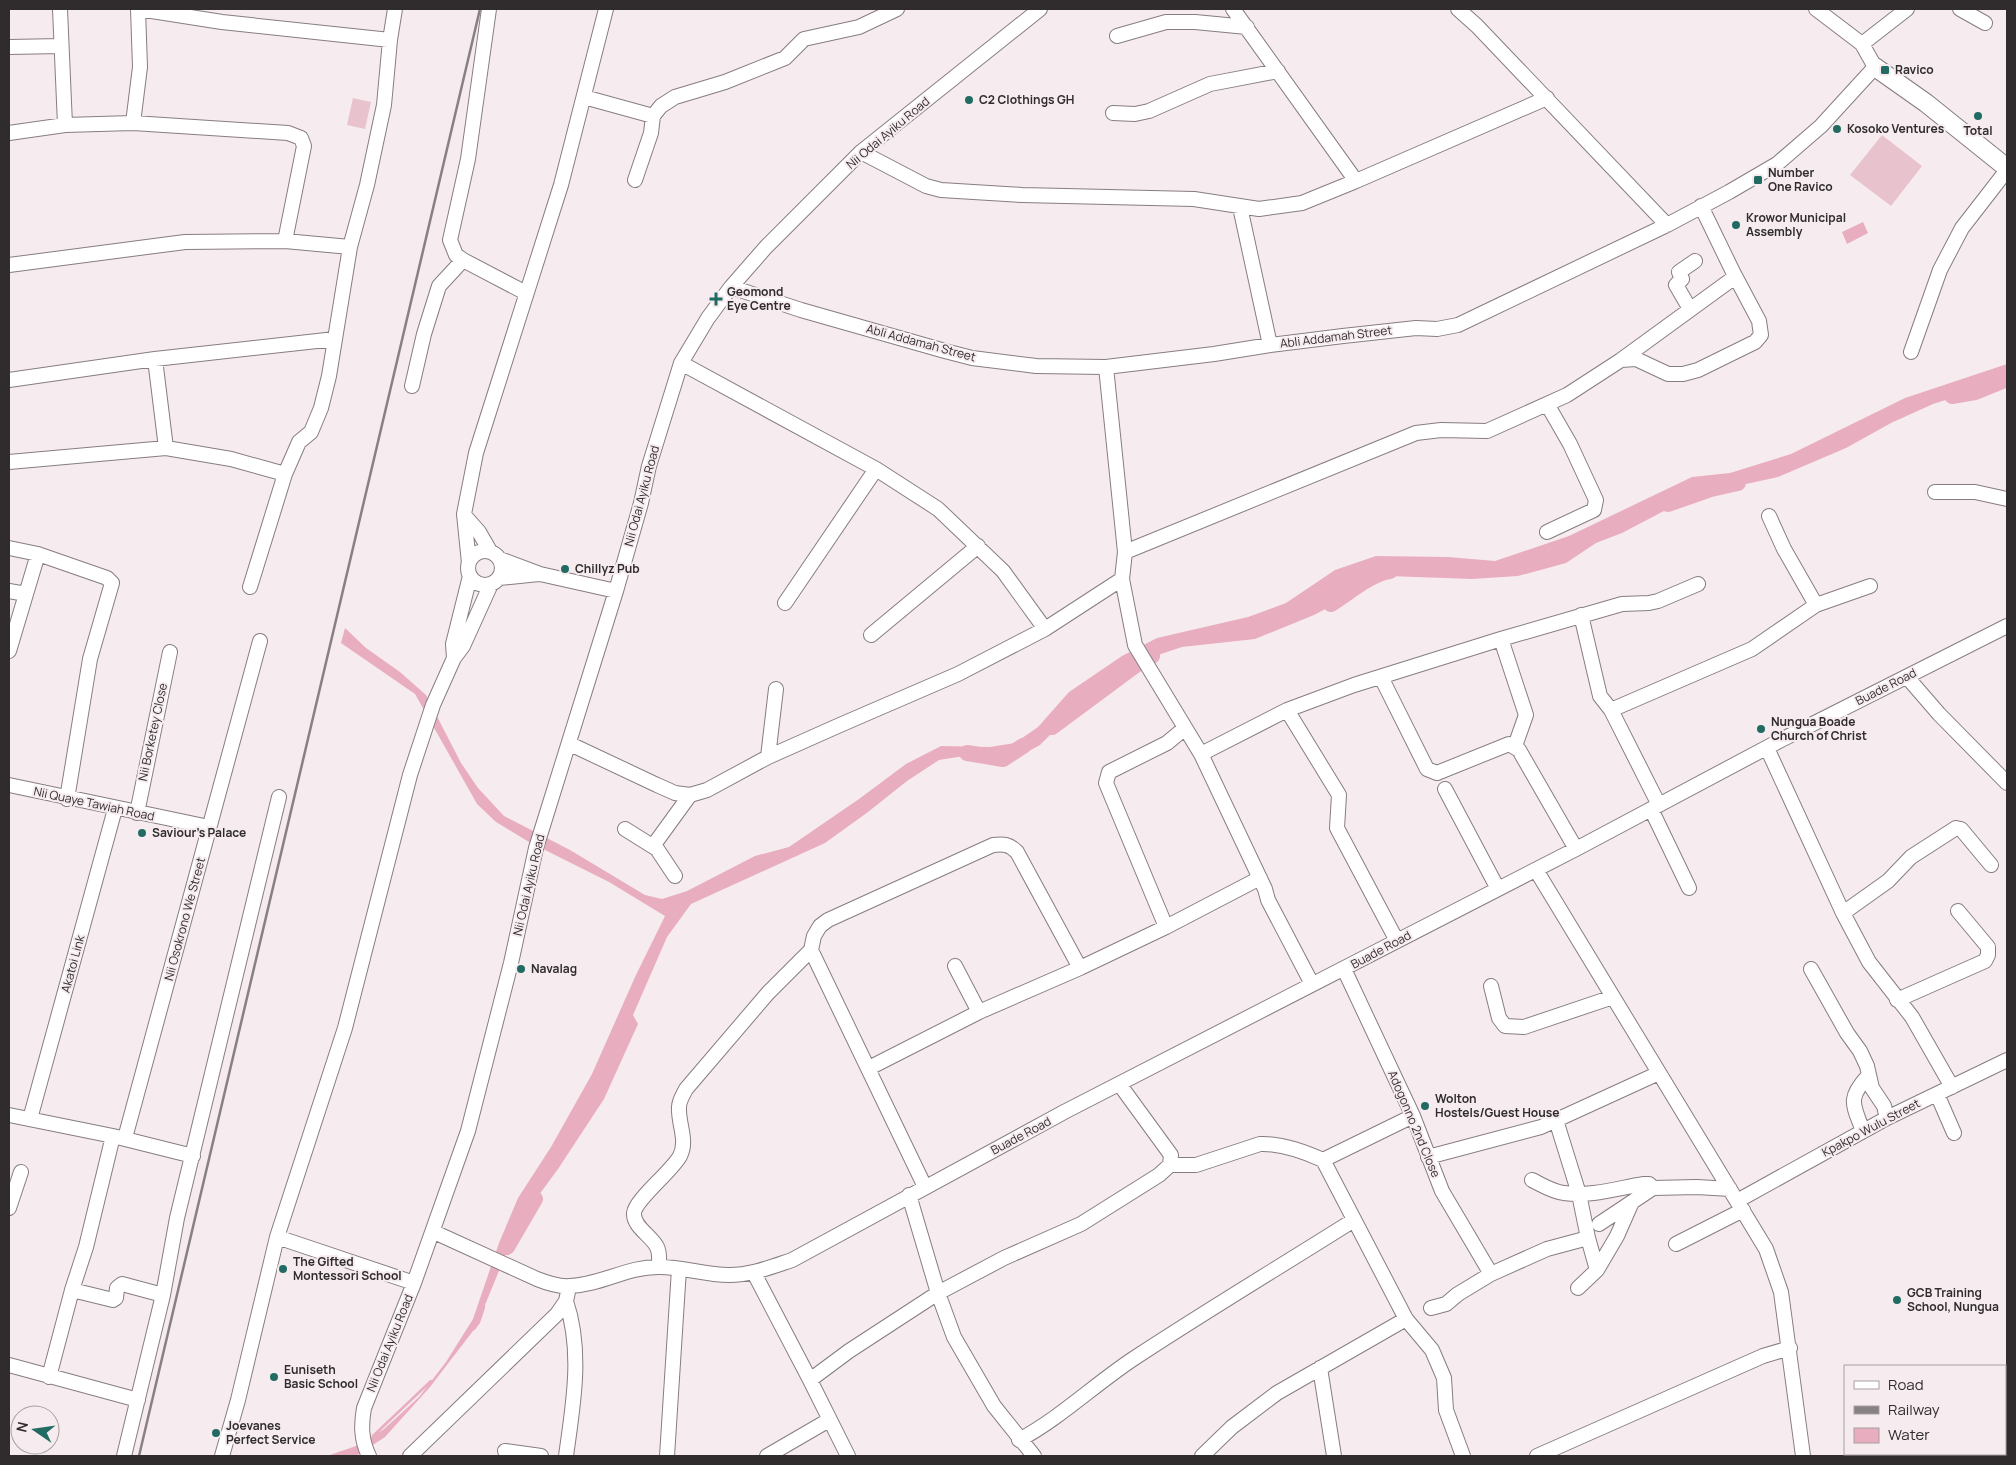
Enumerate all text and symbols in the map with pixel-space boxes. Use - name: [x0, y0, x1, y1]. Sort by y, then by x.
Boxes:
- place label: Ravico: [1895, 61, 1934, 78]
- marker: Ravico: [1879, 64, 1891, 76]
- place label: C2 Clothings GH: [979, 91, 1074, 108]
- street label: Nii Odai Ayiku Road: [842, 93, 933, 173]
- marker: C2 Clothings GH: [963, 94, 975, 106]
- marker: Total: [1972, 110, 1984, 122]
- place label: Kosoko Ventures: [1847, 120, 1945, 137]
- place label: Total: [1963, 122, 1993, 139]
- marker: Kosoko Ventures: [1831, 123, 1843, 135]
- place label: Number One Ravico: [1768, 164, 1833, 195]
- marker: Number One Ravico: [1752, 174, 1764, 186]
- place label: Krowor Municipal Assembly: [1746, 209, 1846, 240]
- marker: Krowor Municipal Assembly: [1730, 219, 1742, 231]
- place label: Geomond Eye Centre: [727, 283, 791, 314]
- marker: Geomond Eye Centre: [709, 292, 723, 306]
- street label: Abli Addamah Street: [864, 320, 978, 365]
- street label: Abli Addamah Street: [1279, 321, 1393, 352]
- street label: Nii Odai Ayiku Road: [620, 443, 663, 548]
- place label: Chillyz Pub: [575, 560, 640, 577]
- marker: Chillyz Pub: [559, 563, 571, 575]
- street label: Buade Road: [1852, 664, 1919, 709]
- street label: Nii Borketey Close: [134, 681, 171, 782]
- place label: Nungua Boade Church of Christ: [1771, 713, 1867, 744]
- marker: Nungua Boade Church of Christ: [1755, 723, 1767, 735]
- street label: Nii Quaye Tawiah Road: [32, 782, 156, 825]
- place label: Saviour's Palace: [152, 824, 246, 841]
- marker: Saviour's Palace: [136, 827, 148, 839]
- street label: Nii Odai Ayiku Road: [509, 832, 548, 937]
- street label: Nii Osokrono We Street: [160, 855, 209, 983]
- street label: Buade Road: [1348, 927, 1414, 973]
- street label: Akatoi Link: [57, 932, 89, 995]
- place label: Navalag: [531, 960, 577, 977]
- marker: Navalag: [515, 963, 527, 975]
- street label: Adogonno 2nd Close: [1384, 1068, 1445, 1180]
- place label: Wolton Hostels/Guest House: [1435, 1090, 1559, 1121]
- street label: Kpakpo Wulu Street: [1819, 1094, 1923, 1161]
- marker: Wolton Hostels/Guest House: [1419, 1100, 1431, 1112]
- street label: Buade Road: [988, 1113, 1054, 1159]
- place label: The Gifted Montessori School: [293, 1253, 402, 1284]
- marker: The Gifted Montessori School: [277, 1263, 289, 1275]
- place label: GCB Training School, Nungua: [1907, 1284, 1999, 1315]
- street label: Nii Odai Ayiku Road: [362, 1291, 417, 1394]
- marker: GCB Training School, Nungua: [1891, 1294, 1903, 1306]
- place label: Euniseth Basic School: [284, 1361, 358, 1392]
- legend: [1844, 1365, 2006, 1455]
- marker: Euniseth Basic School: [268, 1371, 280, 1383]
- text: Road: [1888, 1374, 1924, 1395]
- text: Railway: [1888, 1399, 1940, 1420]
- north arrow: [10, 1405, 60, 1455]
- place label: Joevanes Perfect Service: [226, 1417, 315, 1448]
- text: N: [11, 1420, 32, 1434]
- text: Water: [1888, 1424, 1930, 1445]
- marker: Joevanes Perfect Service: [210, 1427, 222, 1439]

